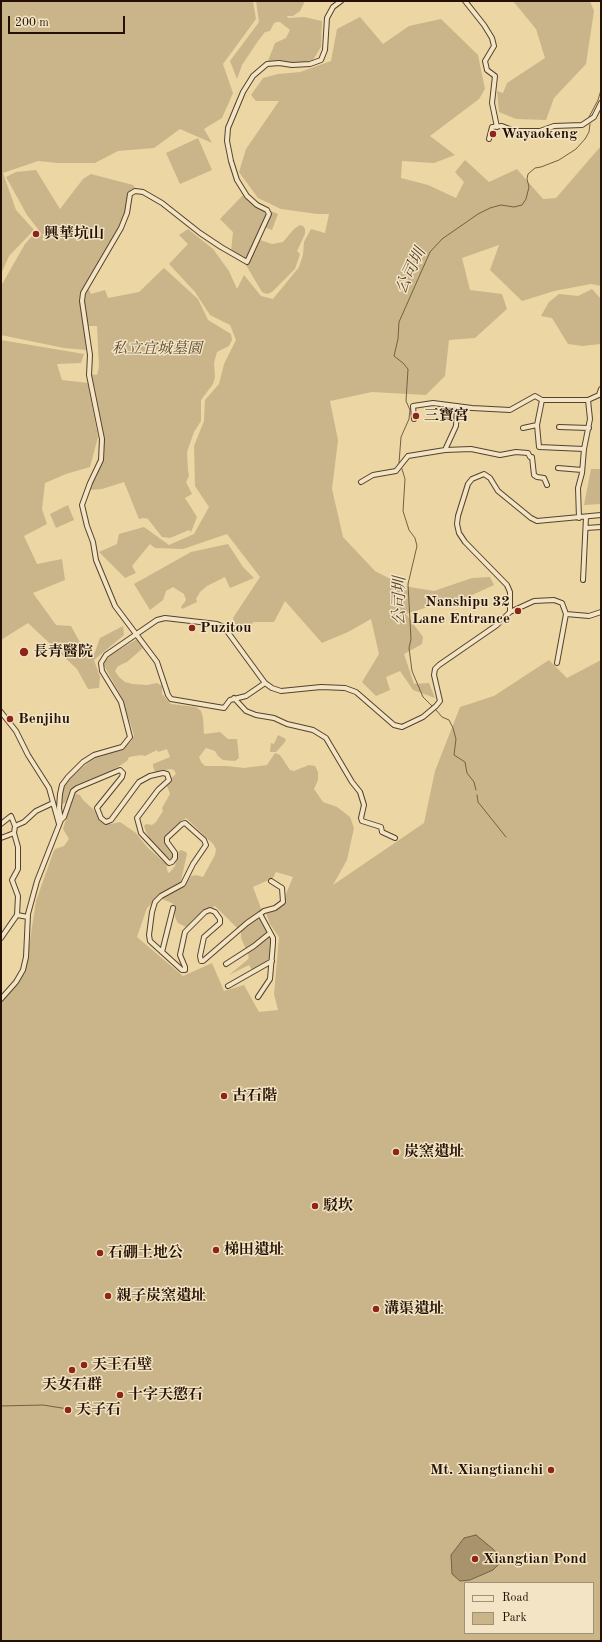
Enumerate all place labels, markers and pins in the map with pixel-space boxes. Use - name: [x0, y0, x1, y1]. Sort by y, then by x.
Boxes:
- place label: Wayaokeng: [501, 125, 577, 143]
- marker: Wayaokeng: [488, 129, 498, 139]
- place label: 興華坑山: [44, 225, 104, 243]
- marker: 興華坑山: [31, 229, 41, 239]
- place label: 三寶宮: [424, 407, 469, 425]
- marker: 三寶宮: [411, 411, 421, 421]
- place label: Nanshipu 32 Lane Entrance: [412, 593, 510, 628]
- marker: Nanshipu 32 Lane Entrance: [513, 606, 523, 616]
- place label: Puzitou: [200, 619, 251, 637]
- marker: Puzitou: [187, 623, 197, 633]
- place label: 長青醫院: [33, 643, 93, 661]
- marker: 長青醫院: [18, 646, 30, 658]
- place label: Benjihu: [18, 710, 70, 728]
- marker: Benjihu: [5, 714, 15, 724]
- place label: 古石階: [232, 1087, 277, 1105]
- marker: 古石階: [219, 1091, 229, 1101]
- place label: 炭窯遺址: [404, 1143, 464, 1161]
- marker: 炭窯遺址: [391, 1147, 401, 1157]
- place label: 駁坎: [323, 1197, 353, 1215]
- marker: 駁坎: [310, 1201, 320, 1211]
- place label: 梯田遺址: [224, 1241, 284, 1259]
- place label: 石硼土地公: [108, 1244, 183, 1262]
- marker: 梯田遺址: [211, 1245, 221, 1255]
- marker: 石硼土地公: [95, 1248, 105, 1258]
- place label: 親子炭窯遺址: [116, 1287, 206, 1305]
- marker: 親子炭窯遺址: [103, 1291, 113, 1301]
- place label: 溝渠遺址: [384, 1300, 444, 1318]
- marker: 溝渠遺址: [371, 1304, 381, 1314]
- place label: 天王石壁: [92, 1356, 152, 1374]
- marker: 天王石壁: [79, 1360, 89, 1370]
- marker: 天女石群: [67, 1365, 77, 1375]
- place label: 天女石群: [42, 1376, 102, 1394]
- place label: 十字天懲石: [128, 1386, 203, 1404]
- marker: 十字天懲石: [115, 1390, 125, 1400]
- place label: 天子石: [76, 1401, 121, 1419]
- marker: 天子石: [63, 1405, 73, 1415]
- place label: Mt. Xiangtianchi: [430, 1461, 543, 1479]
- marker: Mt. Xiangtianchi: [546, 1465, 556, 1475]
- place label: Xiangtian Pond: [483, 1550, 587, 1568]
- marker: Xiangtian Pond: [470, 1554, 480, 1564]

